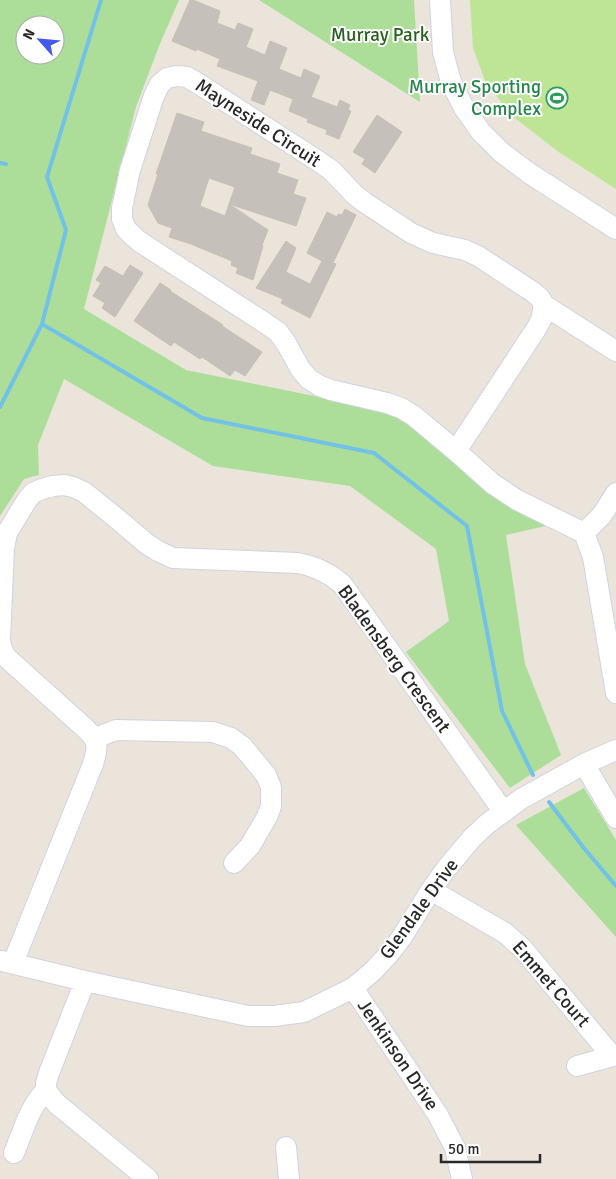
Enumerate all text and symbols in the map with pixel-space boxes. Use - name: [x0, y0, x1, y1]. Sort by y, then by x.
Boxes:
- north arrow: [15, 15, 65, 65]
- park label: Murray Park: [331, 23, 430, 47]
- text: N: [19, 26, 39, 43]
- street label: Mayneside Circuit: [191, 73, 326, 173]
- place label: Murray Sporting Complex: [409, 75, 541, 121]
- sports icon: Murray Sporting Complex: [545, 86, 569, 110]
- street label: Bladensberg Crescent: [332, 580, 456, 738]
- street label: Glendale Drive: [374, 854, 464, 964]
- street label: Emmet Court: [507, 936, 595, 1033]
- street label: Jenkinson Drive: [352, 995, 444, 1115]
- scale bar: [441, 1132, 540, 1164]
- text: 50 m: [448, 1140, 479, 1158]

